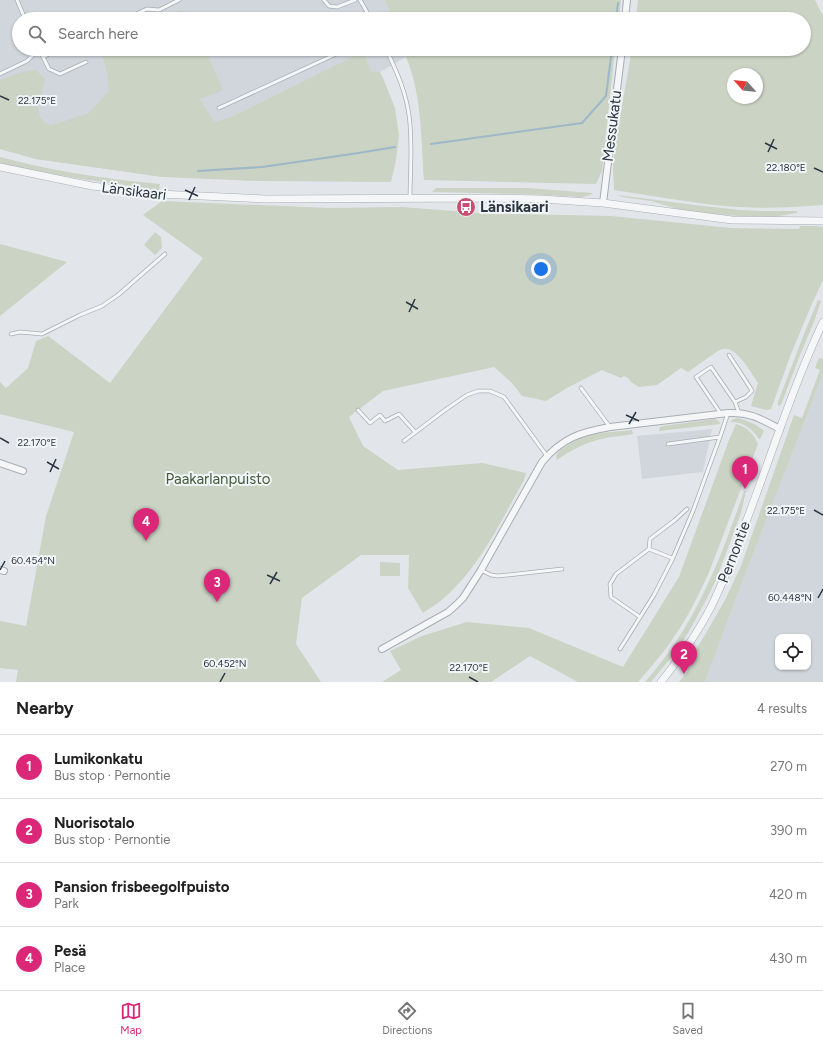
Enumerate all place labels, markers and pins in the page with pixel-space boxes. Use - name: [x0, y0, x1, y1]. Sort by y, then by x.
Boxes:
- bus stop icon: Länsikaari: [455, 196, 477, 218]
- place label: Länsikaari: [480, 198, 549, 216]
- pin: 1: [732, 456, 758, 489]
- pin: 4: [133, 508, 159, 541]
- pin: 3: [204, 569, 230, 602]
- pin: 2: [671, 641, 697, 674]

